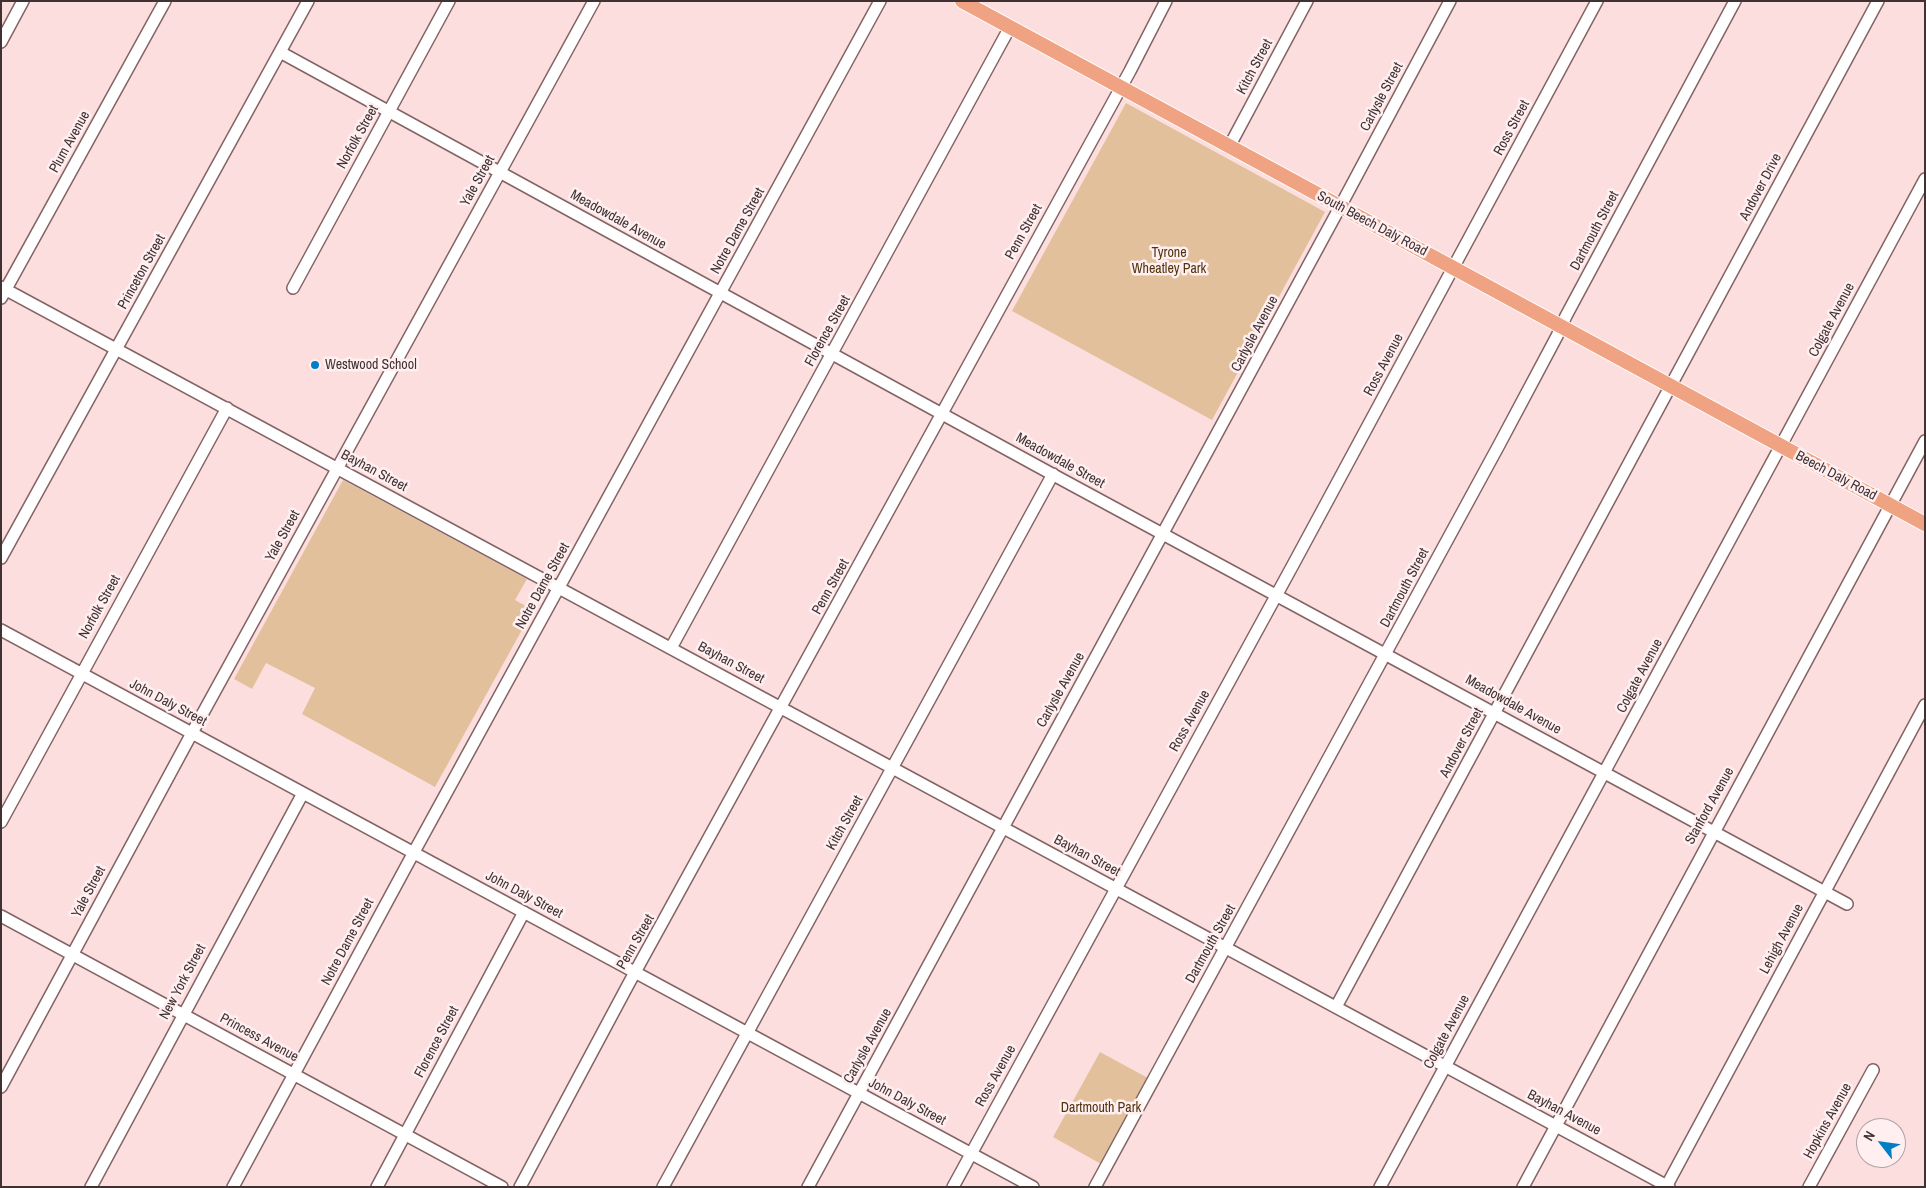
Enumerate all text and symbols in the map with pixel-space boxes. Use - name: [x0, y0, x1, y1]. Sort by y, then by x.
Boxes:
- street label: Kitch Street: [1234, 37, 1276, 97]
- street label: Carlysle Street: [1357, 60, 1407, 134]
- street label: Ross Street: [1491, 98, 1533, 158]
- street label: Norfolk Street: [334, 102, 382, 172]
- street label: Plum Avenue: [46, 108, 94, 176]
- street label: Andover Drive: [1736, 151, 1786, 223]
- street label: Yale Street: [457, 152, 499, 210]
- street label: Notre Dame Street: [707, 185, 769, 277]
- street label: Meadowdale Avenue: [567, 187, 669, 253]
- street label: South Beech Daly Road: [1314, 188, 1430, 260]
- street label: Dartmouth Street: [1567, 188, 1623, 274]
- street label: Penn Street: [1002, 201, 1046, 263]
- street label: Princeton Street: [115, 232, 169, 312]
- park label: Tyrone Wheatley Park: [1132, 245, 1206, 278]
- street label: Colgate Avenue: [1805, 280, 1859, 360]
- street label: Florence Street: [802, 293, 854, 369]
- street label: Carlysle Avenue: [1228, 293, 1282, 375]
- street label: Ross Avenue: [1361, 331, 1407, 399]
- place label: Westwood School: [325, 357, 417, 373]
- marker: Westwood School: [309, 359, 321, 371]
- street label: Meadowdale Street: [1013, 430, 1107, 492]
- street label: Bayhan Street: [338, 447, 410, 495]
- street label: Beech Daly Road: [1793, 448, 1879, 504]
- street label: Yale Street: [262, 507, 304, 565]
- street label: Notre Dame Street: [512, 540, 574, 632]
- street label: Dartmouth Street: [1377, 545, 1433, 631]
- street label: Penn Street: [809, 556, 853, 618]
- street label: Norfolk Street: [76, 572, 124, 642]
- street label: Colgate Avenue: [1613, 636, 1667, 716]
- street label: Bayhan Street: [695, 639, 767, 687]
- street label: Carlysle Avenue: [1033, 649, 1089, 731]
- street label: Meadowdale Avenue: [1462, 672, 1564, 738]
- street label: John Daly Street: [127, 676, 209, 730]
- street label: Ross Avenue: [1166, 687, 1214, 755]
- street label: Andover Street: [1437, 705, 1487, 781]
- street label: Stanford Avenue: [1682, 765, 1738, 847]
- street label: Kitch Street: [823, 793, 867, 853]
- street label: Bayhan Street: [1051, 832, 1123, 880]
- street label: Yale Street: [68, 863, 110, 921]
- street label: John Daly Street: [483, 868, 565, 922]
- street label: Notre Dame Street: [318, 896, 378, 988]
- street label: Lehigh Avenue: [1756, 901, 1808, 977]
- street label: Dartmouth Street: [1182, 902, 1240, 986]
- street label: Penn Street: [614, 912, 658, 972]
- street label: New York Street: [156, 942, 210, 1022]
- street label: Colgate Avenue: [1420, 992, 1474, 1072]
- street label: Florence Street: [411, 1003, 463, 1081]
- street label: Carlysle Avenue: [840, 1005, 896, 1087]
- street label: Princess Avenue: [217, 1010, 301, 1066]
- street label: Ross Avenue: [972, 1042, 1020, 1110]
- street label: John Daly Street: [866, 1075, 948, 1129]
- street label: Hopkins Avenue: [1800, 1080, 1856, 1162]
- street label: Bayhan Avenue: [1524, 1087, 1604, 1139]
- park label: Dartmouth Park: [1061, 1100, 1141, 1116]
- north arrow: [1856, 1118, 1906, 1168]
- text: N: [1859, 1128, 1879, 1144]

